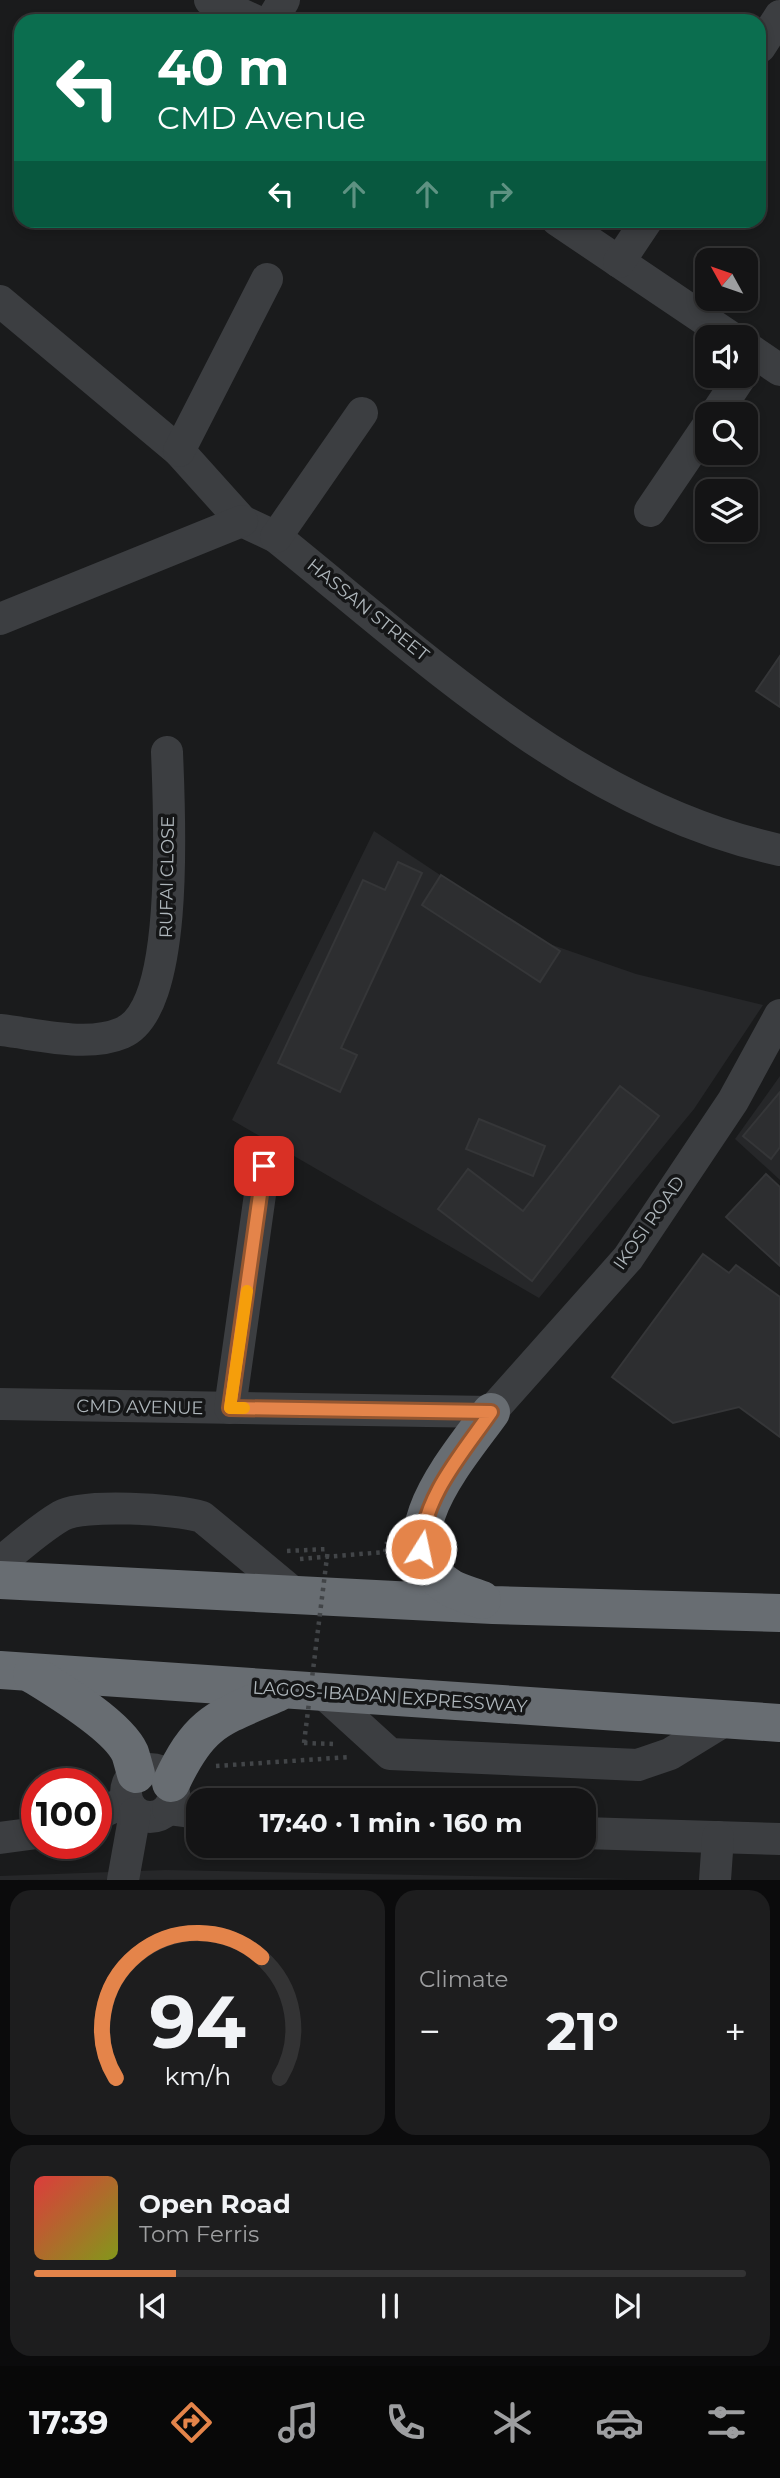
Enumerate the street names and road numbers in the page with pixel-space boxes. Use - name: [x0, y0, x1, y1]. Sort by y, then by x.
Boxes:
- street label: HASSAN STREET: [303, 554, 434, 666]
- street label: RUFAI CLOSE: [155, 816, 179, 938]
- street label: IKOSI ROAD: [609, 1172, 689, 1274]
- street label: CMD AVENUE: [76, 1395, 204, 1419]
- street label: LAGOS-IBADAN EXPRESSWAY: [252, 1676, 529, 1718]

